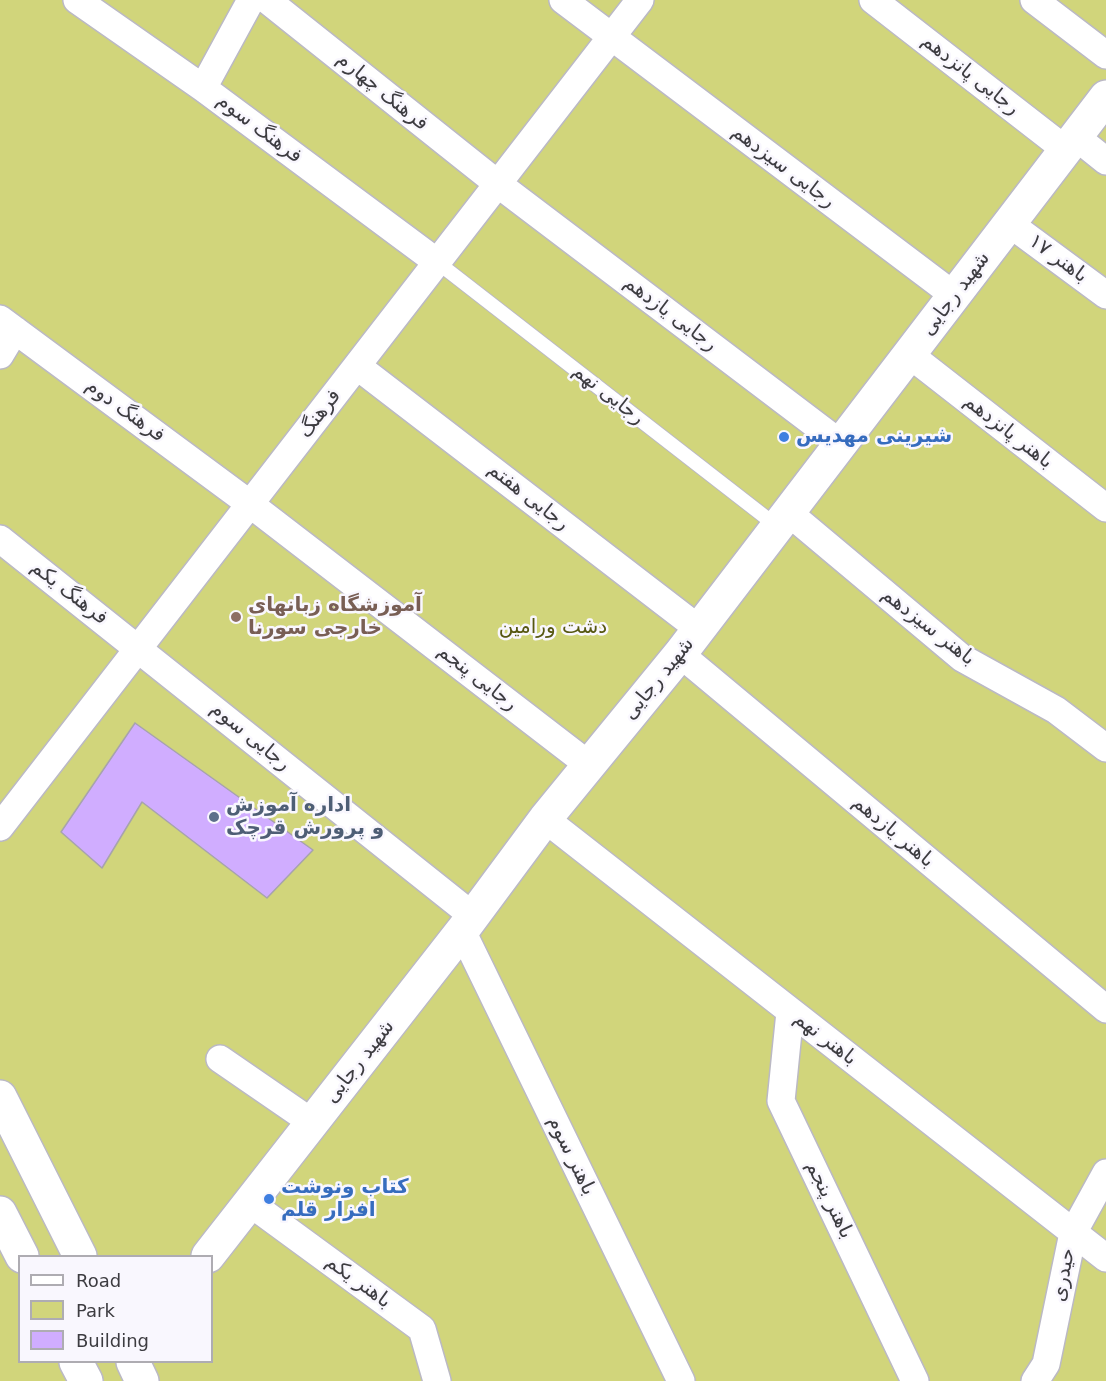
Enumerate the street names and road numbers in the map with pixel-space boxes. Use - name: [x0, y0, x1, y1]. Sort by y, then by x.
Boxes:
- street label: رجایی پانزدهم: [916, 29, 1024, 121]
- street label: فرهنگ چهارم: [331, 48, 433, 136]
- street label: فرهنگ سوم: [211, 89, 307, 169]
- street label: رجایی سیزدهم: [727, 120, 839, 214]
- street label: باهنر ۱۷: [1024, 230, 1092, 288]
- street label: شهید رجایی: [917, 247, 995, 341]
- street label: رجایی یازدهم: [619, 271, 721, 357]
- street label: رجایی نهم: [567, 359, 649, 431]
- street label: فرهنگ دوم: [81, 374, 169, 448]
- street label: فرهنگ: [294, 385, 346, 443]
- street label: باهنر پانزدهم: [959, 390, 1057, 474]
- street label: رجایی هفتم: [483, 458, 573, 536]
- street label: فرهنگ یکم: [26, 555, 112, 631]
- street label: باهنر سیزدهم: [876, 583, 980, 671]
- street label: شهید رجایی: [618, 633, 700, 725]
- street label: رجایی پنجم: [432, 639, 522, 717]
- street label: رجایی سوم: [205, 697, 295, 777]
- street label: باهنر یازدهم: [847, 791, 939, 873]
- street label: باهنر نهم: [789, 1007, 861, 1071]
- street label: شهید رجایی: [320, 1016, 400, 1108]
- street label: باهنر سوم: [542, 1112, 600, 1200]
- street label: باهنر پنجم: [800, 1157, 858, 1243]
- street label: حیدری: [1047, 1246, 1081, 1304]
- street label: باهنر یکم: [320, 1250, 396, 1314]

